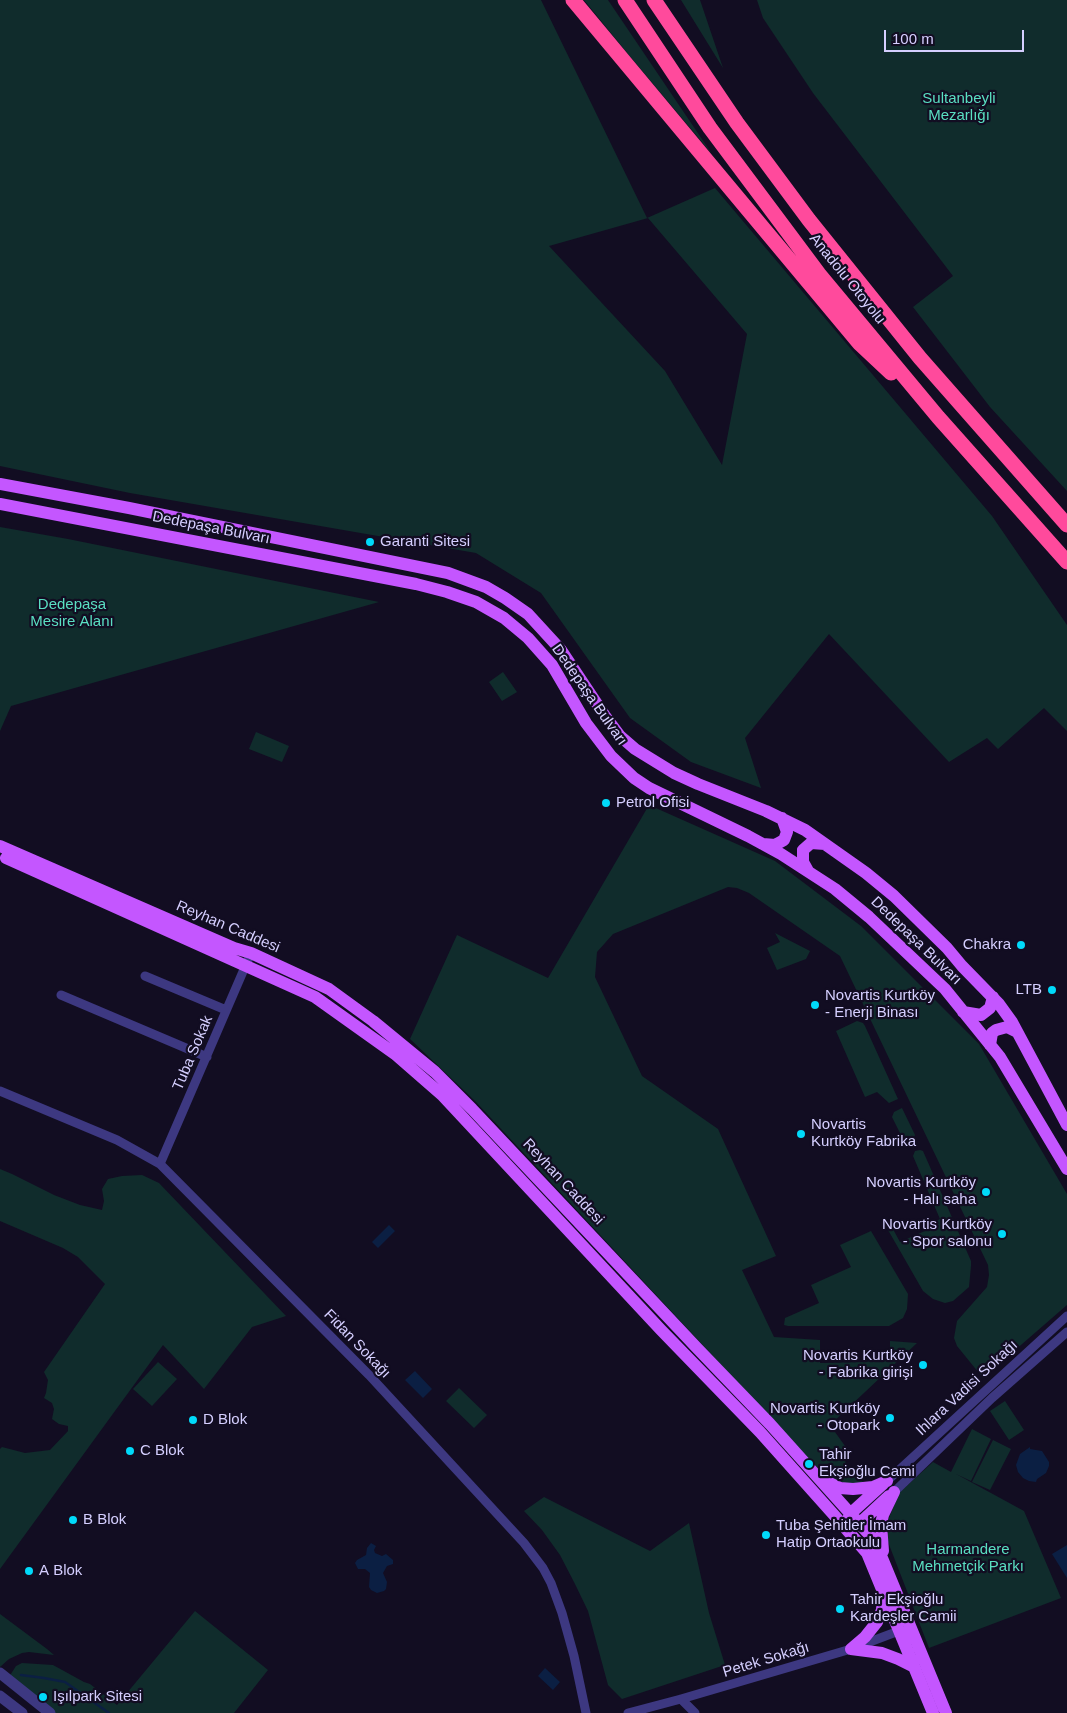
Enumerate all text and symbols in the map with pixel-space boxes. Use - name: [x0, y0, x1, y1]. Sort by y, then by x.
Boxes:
- scale bar: [887, 20, 1027, 52]
- text: 100 m: [892, 30, 934, 47]
- park label: Sultanbeyli Mezarlığı: [922, 90, 996, 125]
- street label: Anadolu Otoyolu: [805, 230, 889, 328]
- street label: Dedepaşa Bulvarı: [151, 508, 271, 548]
- place label: Garanti Sitesi: [380, 533, 470, 551]
- marker: Garanti Sitesi: [364, 536, 376, 548]
- park label: Dedepaşa Mesire Alanı: [30, 596, 114, 631]
- street label: Dedepaşa Bulvarı: [547, 641, 631, 749]
- place label: Petrol Ofisi: [616, 794, 689, 812]
- marker: Petrol Ofisi: [600, 797, 612, 809]
- street label: Dedepaşa Bulvarı: [867, 893, 965, 989]
- street label: Reyhan Caddesi: [173, 897, 283, 957]
- place label: Chakra: [963, 936, 1011, 954]
- marker: Chakra: [1015, 939, 1027, 951]
- place label: LTB: [1016, 981, 1042, 999]
- marker: LTB: [1046, 984, 1058, 996]
- place label: Novartis Kurtköy - Enerji Binası: [825, 987, 935, 1022]
- marker: Novartis Kurtköy - Enerji Binası: [809, 999, 821, 1011]
- street label: Tuba Sokak: [169, 1013, 217, 1093]
- place label: Novartis Kurtköy Fabrika: [811, 1116, 916, 1151]
- marker: Novartis Kurtköy Fabrika: [795, 1128, 807, 1140]
- street label: Reyhan Caddesi: [519, 1135, 607, 1229]
- place label: Novartis Kurtköy - Halı saha: [866, 1174, 976, 1209]
- marker: Novartis Kurtköy - Halı saha: [980, 1186, 992, 1198]
- place label: Novartis Kurtköy - Spor salonu: [882, 1216, 992, 1251]
- marker: Novartis Kurtköy - Spor salonu: [996, 1228, 1008, 1240]
- street label: Fidan Sokağı: [320, 1306, 394, 1382]
- street label: Ihlara Vadisi Sokağı: [912, 1336, 1022, 1440]
- place label: Novartis Kurtköy - Fabrika girişi: [803, 1347, 913, 1382]
- marker: Novartis Kurtköy - Fabrika girişi: [917, 1359, 929, 1371]
- place label: Novartis Kurtköy - Otopark: [770, 1400, 880, 1435]
- place label: D Blok: [203, 1411, 247, 1429]
- marker: Novartis Kurtköy - Otopark: [884, 1412, 896, 1424]
- marker: D Blok: [187, 1414, 199, 1426]
- place label: C Blok: [140, 1442, 184, 1460]
- marker: C Blok: [124, 1445, 136, 1457]
- place label: Tahir Ekşioğlu Cami: [819, 1446, 915, 1481]
- marker: Tahir Ekşioğlu Cami: [803, 1458, 815, 1470]
- place label: B Blok: [83, 1511, 126, 1529]
- marker: B Blok: [67, 1514, 79, 1526]
- place label: Tuba Şehitler İmam Hatip Ortaokulu: [776, 1517, 906, 1552]
- marker: Tuba Şehitler İmam Hatip Ortaokulu: [760, 1529, 772, 1541]
- park label: Harmandere Mehmetçik Parkı: [912, 1541, 1024, 1576]
- place label: A Blok: [39, 1562, 82, 1580]
- marker: A Blok: [23, 1565, 35, 1577]
- place label: Tahir Ekşioğlu Kardeşler Camii: [850, 1591, 957, 1626]
- marker: Tahir Ekşioğlu Kardeşler Camii: [834, 1603, 846, 1615]
- street label: Petek Sokağı: [721, 1638, 811, 1682]
- place label: Işılpark Sitesi: [53, 1688, 142, 1706]
- marker: Işılpark Sitesi: [37, 1691, 49, 1703]

